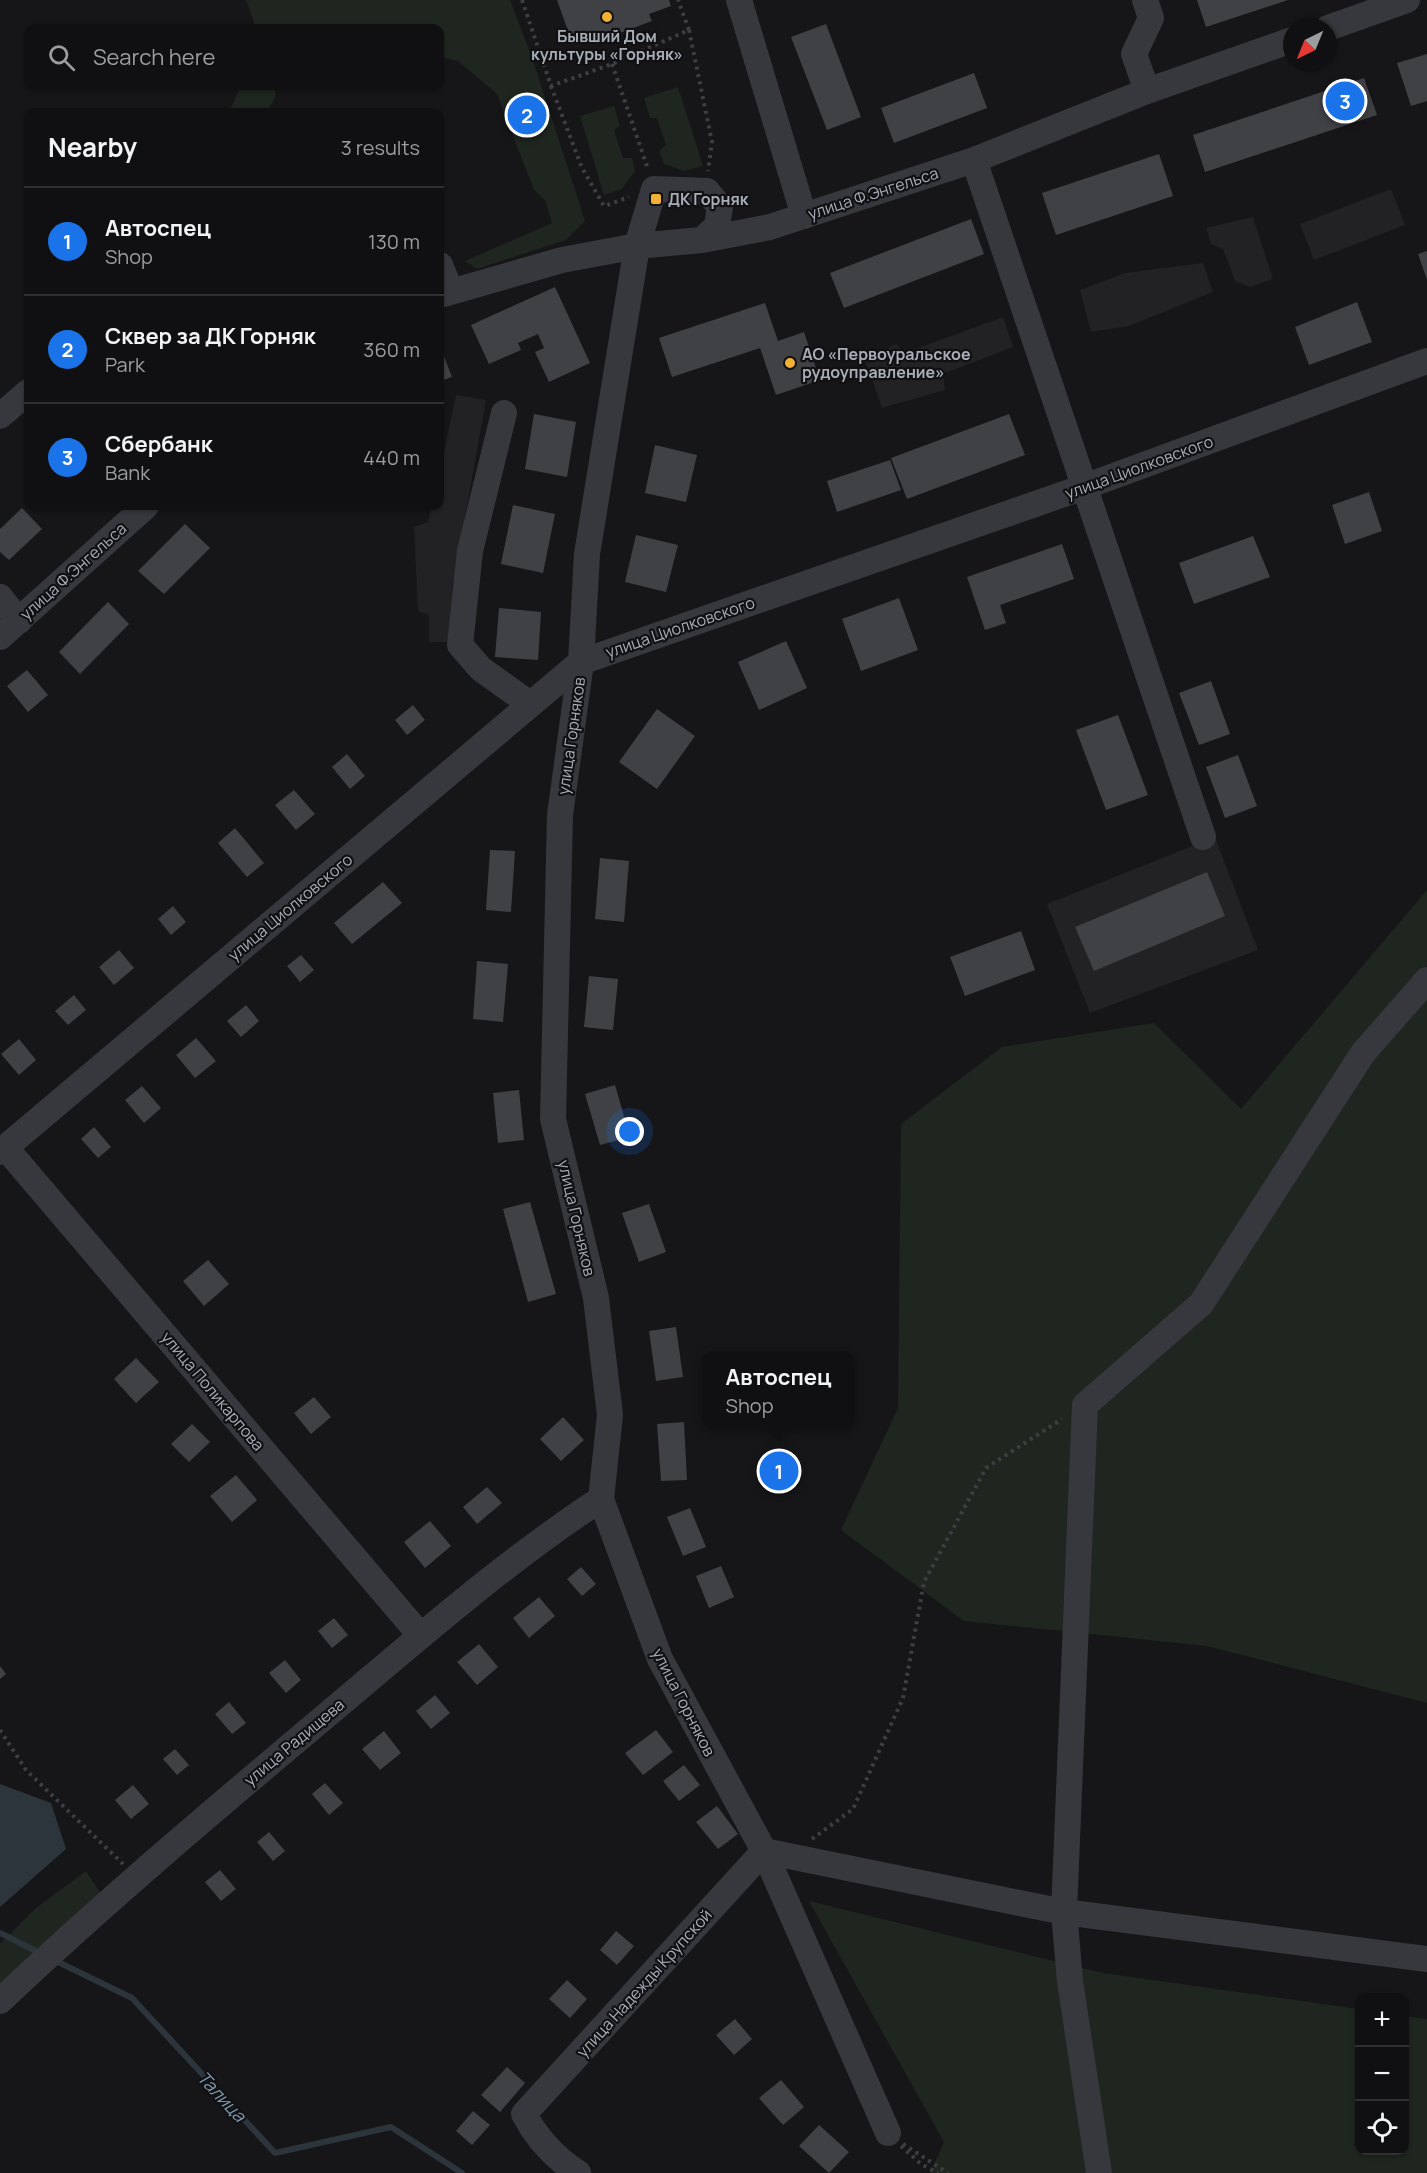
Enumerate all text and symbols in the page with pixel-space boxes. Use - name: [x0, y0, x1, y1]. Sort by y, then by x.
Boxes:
- marker: Бывший Дом культуры «Горняк»: [600, 10, 614, 24]
- north arrow: [1283, 18, 1337, 72]
- search box: [24, 24, 444, 90]
- place label: Бывший Дом культуры «Горняк»: [531, 25, 683, 65]
- icon: search: [45, 41, 78, 74]
- text: Search here: [93, 42, 215, 72]
- pin: 3: [1326, 78, 1364, 124]
- pin: 2: [508, 92, 546, 138]
- text: Nearby: [48, 129, 137, 165]
- text: 3 results: [341, 134, 420, 161]
- street label: улица Ф.Энгельса: [805, 162, 941, 224]
- place label: ДК Горняк: [668, 188, 749, 210]
- marker: ДК Горняк: [649, 192, 663, 206]
- text: Автоспец: [105, 213, 211, 243]
- text: 1: [63, 228, 72, 255]
- text: 130 m: [368, 228, 420, 255]
- text: Shop: [105, 243, 153, 270]
- text: Сквер за ДК Горняк: [105, 321, 316, 351]
- text: 2: [62, 336, 73, 363]
- text: 360 m: [363, 336, 420, 363]
- place label: АО «Первоуральское рудоуправление»: [802, 343, 971, 383]
- text: Park: [105, 351, 145, 378]
- marker: АО «Первоуральское рудоуправление»: [783, 356, 797, 370]
- text: Сбербанк: [105, 429, 213, 459]
- street label: улица Циолковского: [1062, 430, 1216, 504]
- text: 3: [62, 444, 73, 471]
- text: 440 m: [363, 444, 420, 471]
- text: Bank: [105, 459, 150, 486]
- street label: улица Ф.Энгельса: [15, 517, 131, 625]
- street label: улица Циолковского: [603, 591, 757, 663]
- street label: улица Горняков: [552, 675, 590, 796]
- street label: улица Циолковского: [223, 848, 357, 966]
- your location: [615, 1117, 644, 1146]
- street label: улица Горняков: [553, 1158, 601, 1279]
- street label: улица Поликарпова: [157, 1327, 269, 1455]
- popup: [702, 1351, 855, 1429]
- text: Автоспец: [726, 1362, 831, 1392]
- text: Shop: [726, 1392, 774, 1419]
- pin: 1: [760, 1448, 798, 1494]
- street label: улица Горняков: [647, 1644, 721, 1760]
- street label: улица Радищева: [239, 1693, 349, 1791]
- street label: улица Надежды Крупской: [571, 1904, 717, 2062]
- map controls: [1355, 1993, 1409, 2155]
- button: +: [1355, 1993, 1409, 2047]
- button: −: [1355, 2047, 1409, 2101]
- water label: Талица: [192, 2065, 252, 2127]
- button: locate: [1355, 2101, 1409, 2155]

